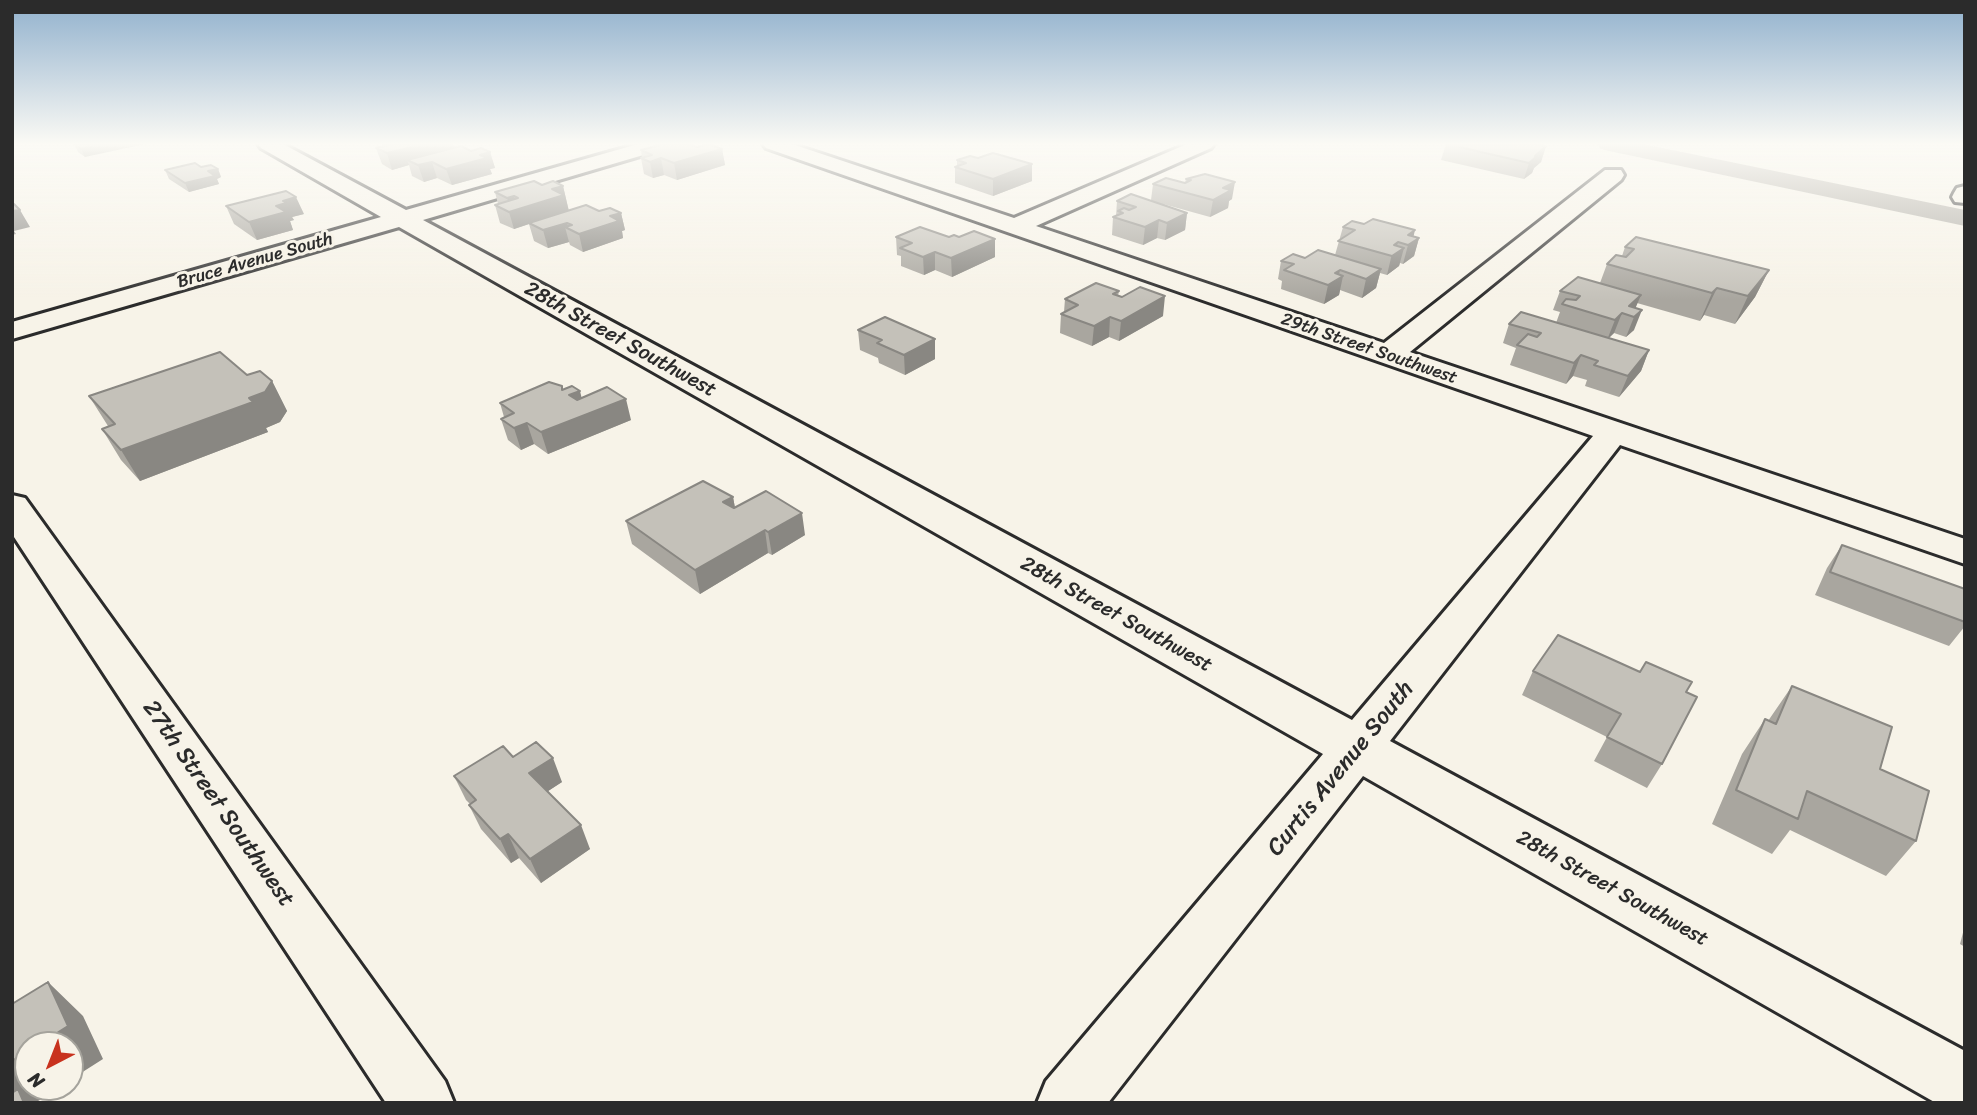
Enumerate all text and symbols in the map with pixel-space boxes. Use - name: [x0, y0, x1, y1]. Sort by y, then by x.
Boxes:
- street label: Bruce Avenue South: [175, 228, 335, 294]
- street label: 28th Street Southwest: [520, 277, 720, 403]
- street label: 29th Street Southwest: [1278, 309, 1460, 389]
- street label: 28th Street Southwest: [1016, 552, 1216, 678]
- street label: Curtis Avenue South: [1262, 676, 1420, 862]
- street label: 27th Street Southwest: [136, 695, 300, 913]
- street label: 28th Street Southwest: [1512, 826, 1712, 952]
- north arrow: [14, 1031, 84, 1101]
- text: N: [20, 1064, 52, 1097]

